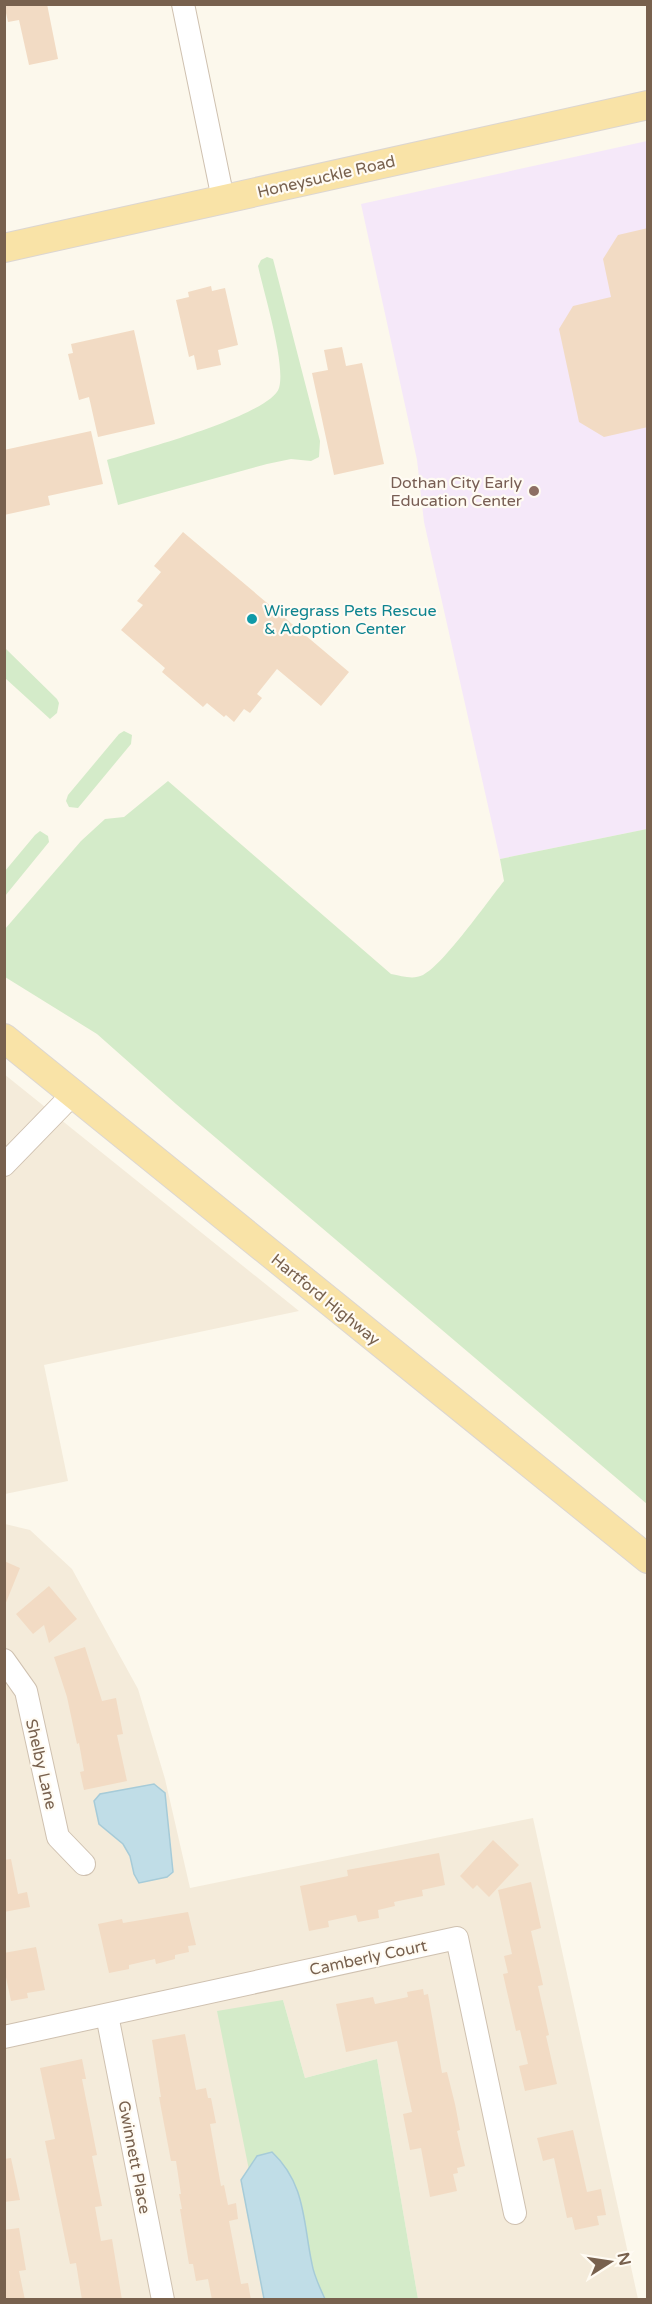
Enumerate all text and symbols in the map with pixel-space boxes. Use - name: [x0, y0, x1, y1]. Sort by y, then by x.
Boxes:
- street label: Honeysuckle Road: [255, 151, 397, 203]
- place label: Dothan City Early Education Center: [390, 473, 523, 511]
- marker: Dothan City Early Education Center: [527, 484, 541, 498]
- place label: Wiregrass Pets Rescue & Adoption Center: [264, 601, 437, 639]
- marker: Wiregrass Pets Rescue & Adoption Center: [245, 612, 259, 626]
- street label: Hartford Highway: [267, 1250, 384, 1350]
- street label: Shelby Lane: [21, 1717, 61, 1811]
- street label: Camberly Court: [308, 1936, 429, 1980]
- street label: Gwinnett Place: [113, 2099, 155, 2215]
- north arrow: [580, 2232, 640, 2292]
- text: N: [613, 2251, 635, 2267]

